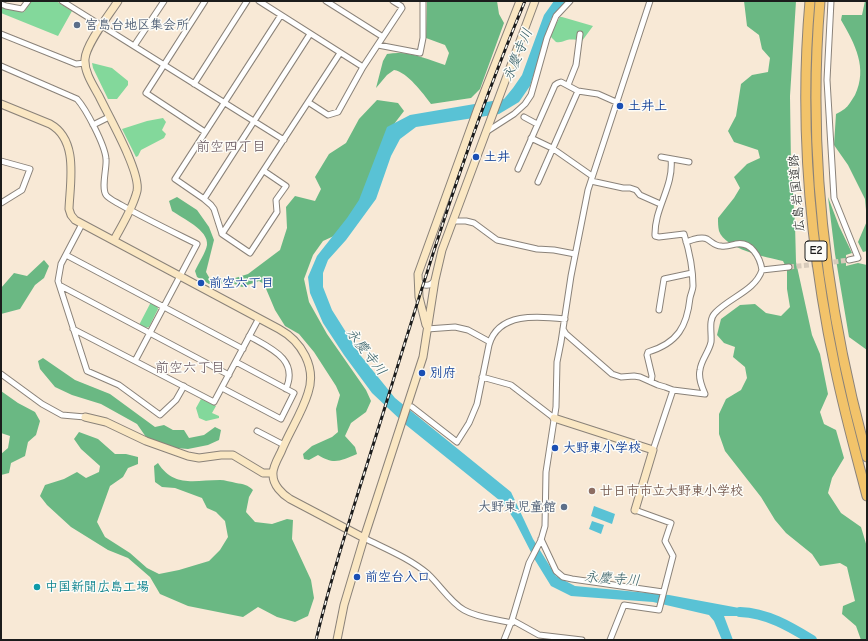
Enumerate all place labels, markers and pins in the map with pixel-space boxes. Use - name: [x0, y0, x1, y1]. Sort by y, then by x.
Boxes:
- place label: 宮島台地区集会所: [85, 17, 189, 33]
- marker: 宮島台地区集会所: [72, 20, 82, 30]
- place label: 土井上: [628, 98, 667, 114]
- marker: 土井上: [615, 101, 625, 111]
- place label: 土井: [484, 149, 510, 165]
- marker: 土井: [471, 152, 481, 162]
- place label: 前空六丁目: [209, 275, 274, 291]
- marker: 前空六丁目: [196, 278, 206, 288]
- place label: 別府: [430, 365, 456, 381]
- marker: 別府: [417, 368, 427, 378]
- place label: 大野東小学校: [563, 440, 641, 456]
- marker: 大野東小学校: [550, 443, 560, 453]
- place label: 廿日市市立大野東小学校: [600, 483, 743, 499]
- marker: 廿日市市立大野東小学校: [587, 486, 597, 496]
- place label: 大野東児童館: [478, 499, 556, 515]
- marker: 大野東児童館: [559, 502, 569, 512]
- place label: 前空台入口: [365, 569, 430, 585]
- marker: 前空台入口: [352, 572, 362, 582]
- place label: 中国新聞広島工場: [45, 579, 149, 595]
- marker: 中国新聞広島工場: [32, 582, 42, 592]

